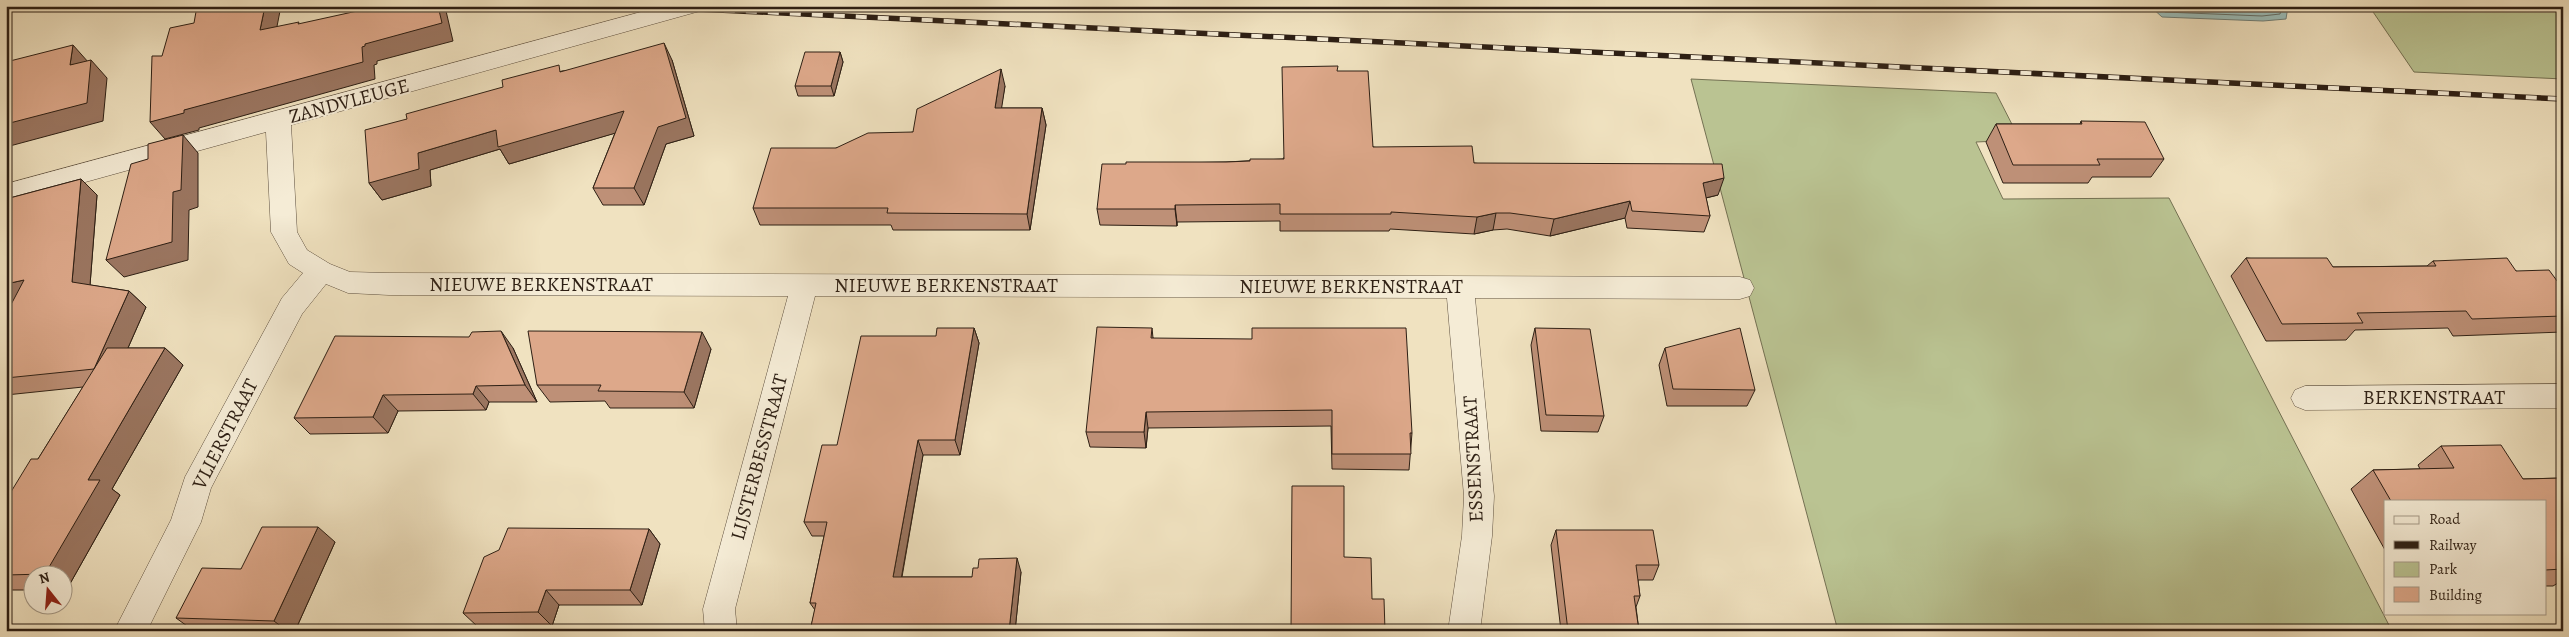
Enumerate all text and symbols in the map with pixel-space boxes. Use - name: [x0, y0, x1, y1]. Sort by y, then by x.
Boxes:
- street label: ZANDVLEUGE: [286, 72, 412, 130]
- street label: NIEUWE BERKENSTRAAT: [429, 271, 653, 298]
- street label: NIEUWE BERKENSTRAAT: [834, 272, 1058, 299]
- street label: NIEUWE BERKENSTRAAT: [1239, 273, 1463, 300]
- street label: LIJSTERBESSTRAAT: [724, 371, 794, 543]
- street label: VLIERSTRAAT: [185, 374, 264, 495]
- street label: BERKENSTRAAT: [2363, 384, 2505, 411]
- street label: ESSENSTRAAT: [1456, 395, 1490, 523]
- legend: [2384, 500, 2546, 614]
- text: Road: [2429, 509, 2461, 529]
- text: Railway: [2429, 535, 2477, 555]
- text: Park: [2429, 559, 2458, 579]
- north arrow: [22, 564, 72, 614]
- text: N: [37, 567, 52, 589]
- text: Building: [2429, 585, 2482, 605]

